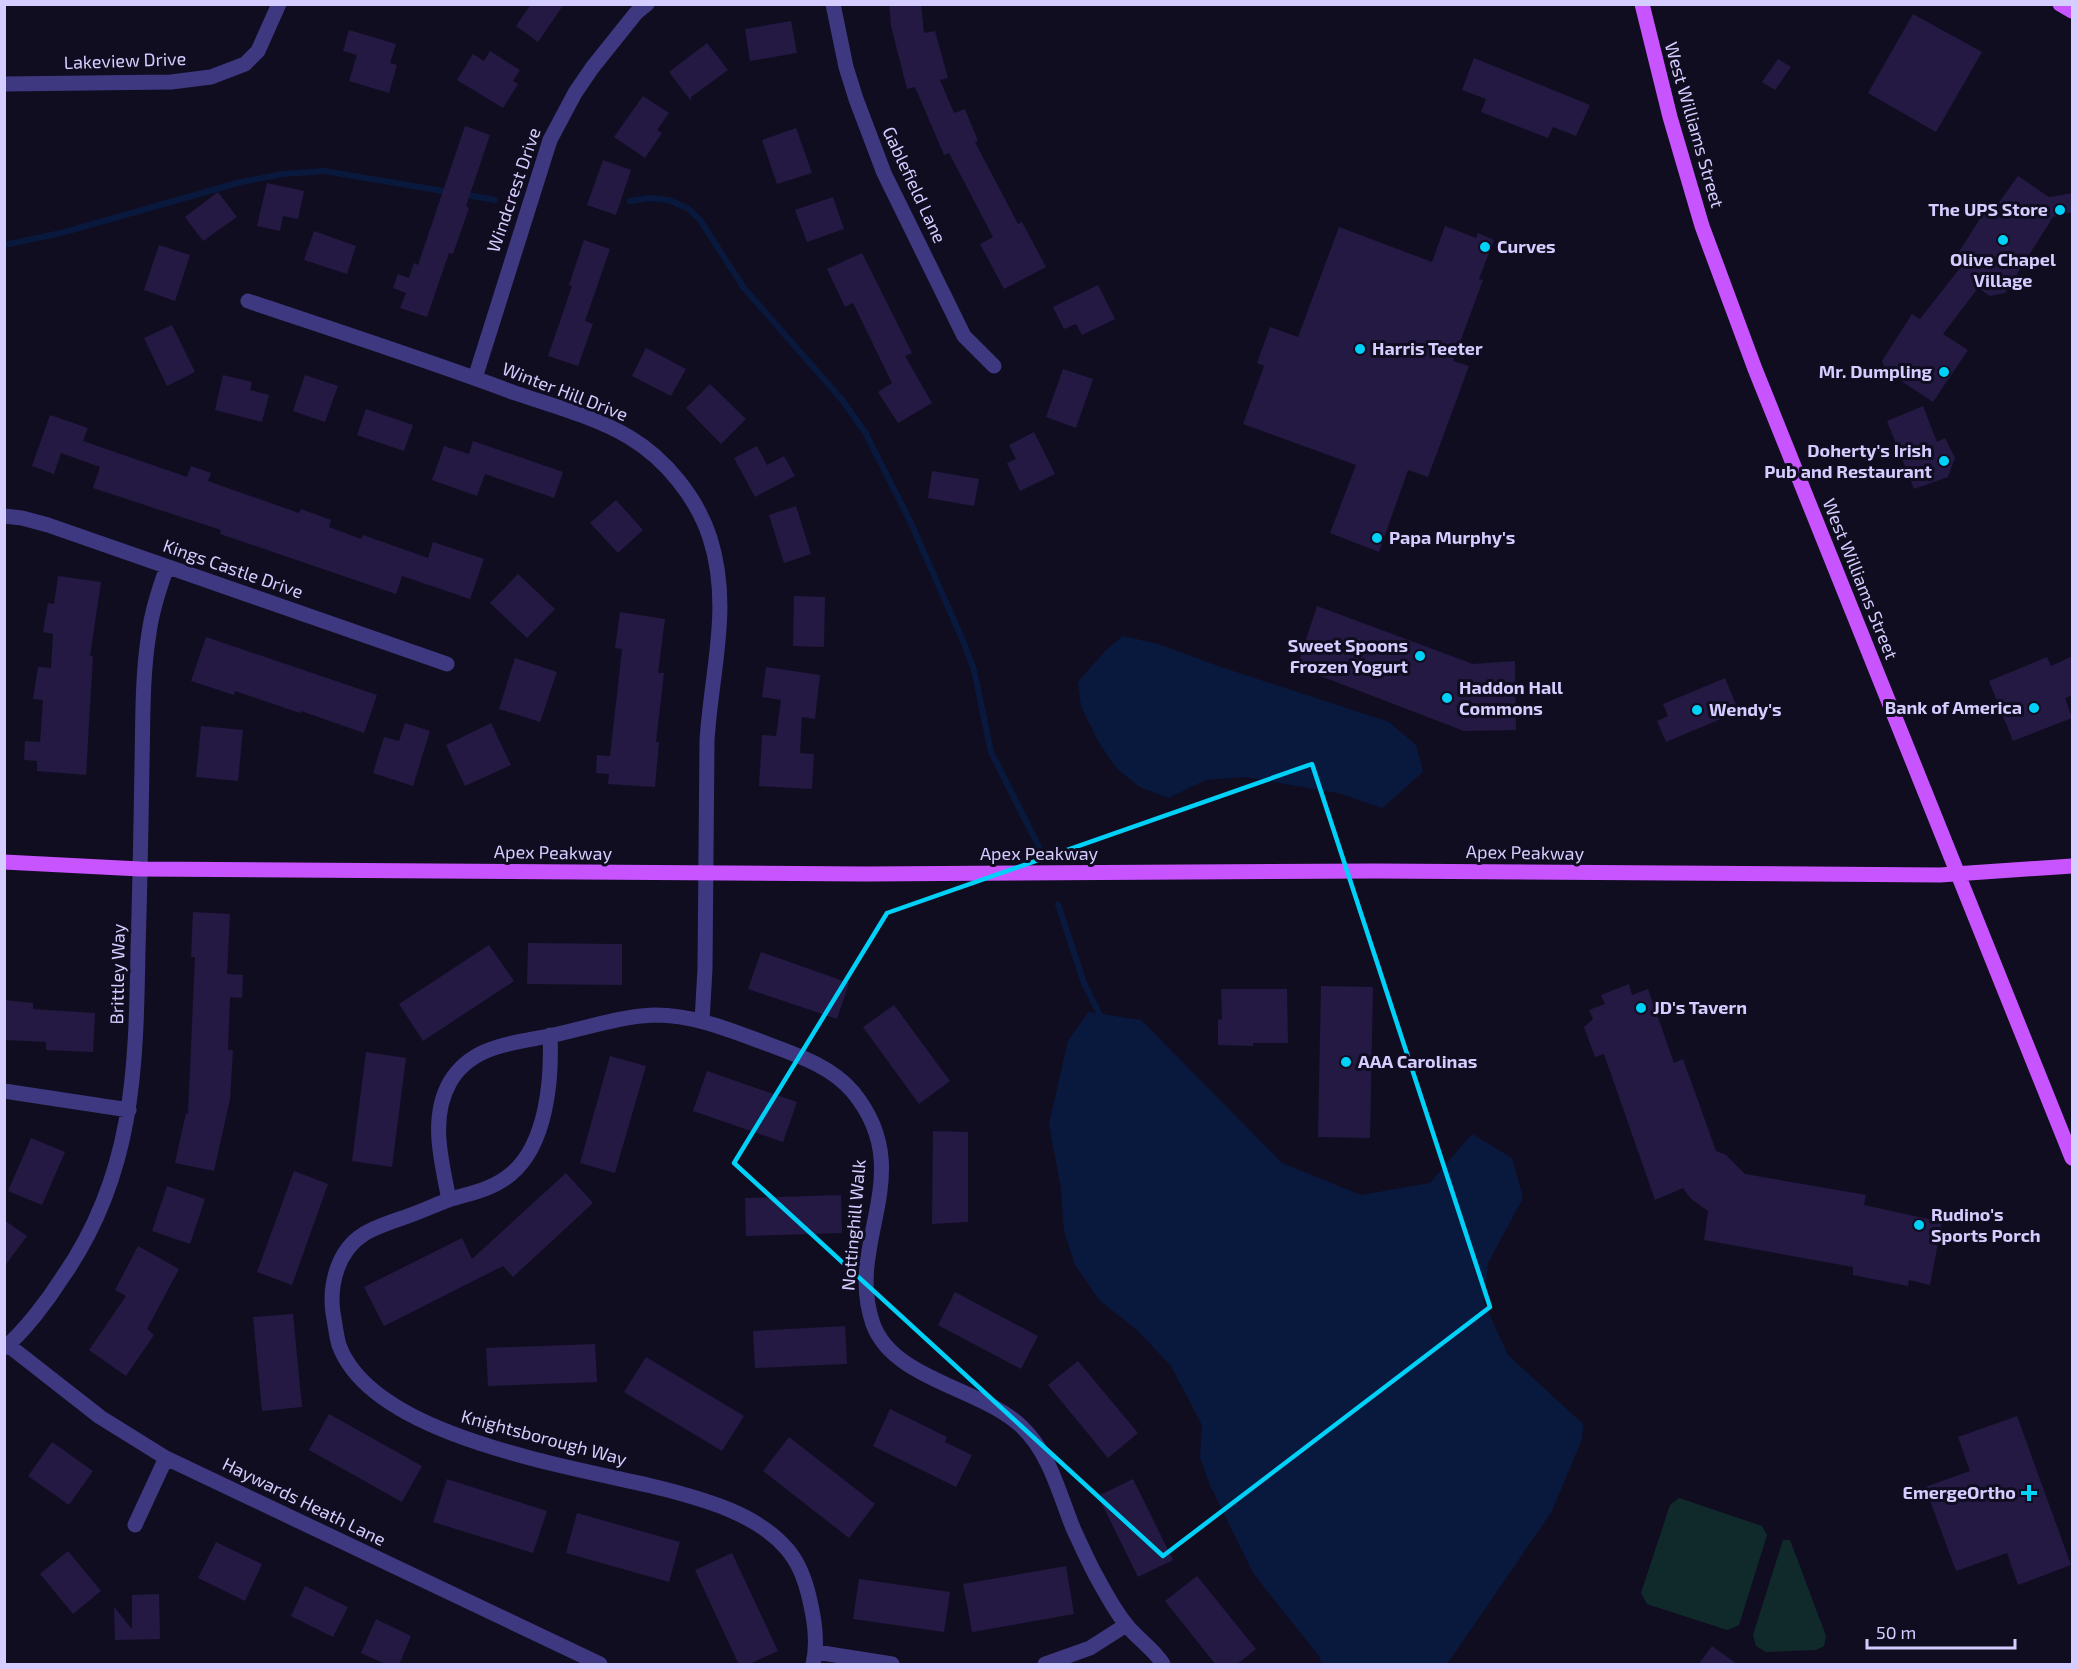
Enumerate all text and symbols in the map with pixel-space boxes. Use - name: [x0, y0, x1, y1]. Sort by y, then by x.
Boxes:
- street label: West Williams Street: [1661, 39, 1729, 210]
- street label: Lakeview Drive: [63, 47, 187, 73]
- street label: Gablefield Lane: [878, 123, 951, 246]
- street label: Windcrest Drive: [481, 124, 545, 255]
- place label: The UPS Store: [1928, 198, 2048, 220]
- marker: The UPS Store: [2053, 203, 2067, 217]
- marker: Olive Chapel Village: [1996, 233, 2010, 247]
- place label: Curves: [1497, 235, 1556, 257]
- marker: Curves: [1478, 240, 1492, 254]
- place label: Olive Chapel Village: [1950, 248, 2056, 291]
- place label: Harris Teeter: [1372, 337, 1483, 359]
- marker: Harris Teeter: [1353, 342, 1367, 356]
- street label: Winter Hill Drive: [499, 357, 631, 425]
- place label: Mr. Dumpling: [1819, 360, 1933, 382]
- marker: Mr. Dumpling: [1937, 365, 1951, 379]
- place label: Doherty's Irish Pub and Restaurant: [1764, 439, 1933, 482]
- marker: Doherty's Irish Pub and Restaurant: [1937, 454, 1951, 468]
- street label: West Williams Street: [1819, 495, 1903, 662]
- place label: Papa Murphy's: [1389, 526, 1515, 548]
- marker: Papa Murphy's: [1370, 531, 1384, 545]
- street label: Kings Castle Drive: [160, 534, 306, 602]
- place label: Sweet Spoons Frozen Yogurt: [1288, 634, 1409, 677]
- marker: Sweet Spoons Frozen Yogurt: [1413, 649, 1427, 663]
- place label: Haddon Hall Commons: [1459, 676, 1563, 719]
- marker: Haddon Hall Commons: [1440, 691, 1454, 705]
- place label: Bank of America: [1885, 696, 2022, 718]
- place label: Wendy's: [1709, 698, 1782, 720]
- marker: Bank of America: [2027, 701, 2041, 715]
- marker: Wendy's: [1690, 703, 1704, 717]
- street label: Apex Peakway: [494, 840, 613, 864]
- street label: Apex Peakway: [1466, 840, 1585, 864]
- street label: Apex Peakway: [980, 842, 1099, 864]
- street label: Brittley Way: [105, 923, 129, 1025]
- place label: JD's Tavern: [1653, 996, 1747, 1018]
- marker: JD's Tavern: [1634, 1001, 1648, 1015]
- place label: AAA Carolinas: [1358, 1050, 1477, 1072]
- marker: AAA Carolinas: [1339, 1055, 1353, 1069]
- street label: Nottinghill Walk: [836, 1158, 870, 1292]
- place label: Rudino's Sports Porch: [1931, 1203, 2041, 1246]
- marker: Rudino's Sports Porch: [1912, 1218, 1926, 1232]
- street label: Knightsborough Way: [459, 1404, 630, 1470]
- street label: Haywards Heath Lane: [219, 1452, 390, 1550]
- place label: EmergeOrtho: [1903, 1481, 2016, 1503]
- marker: EmergeOrtho: [2020, 1484, 2038, 1502]
- scale bar: [1867, 1612, 2016, 1650]
- text: 50 m: [1876, 1621, 1916, 1643]

